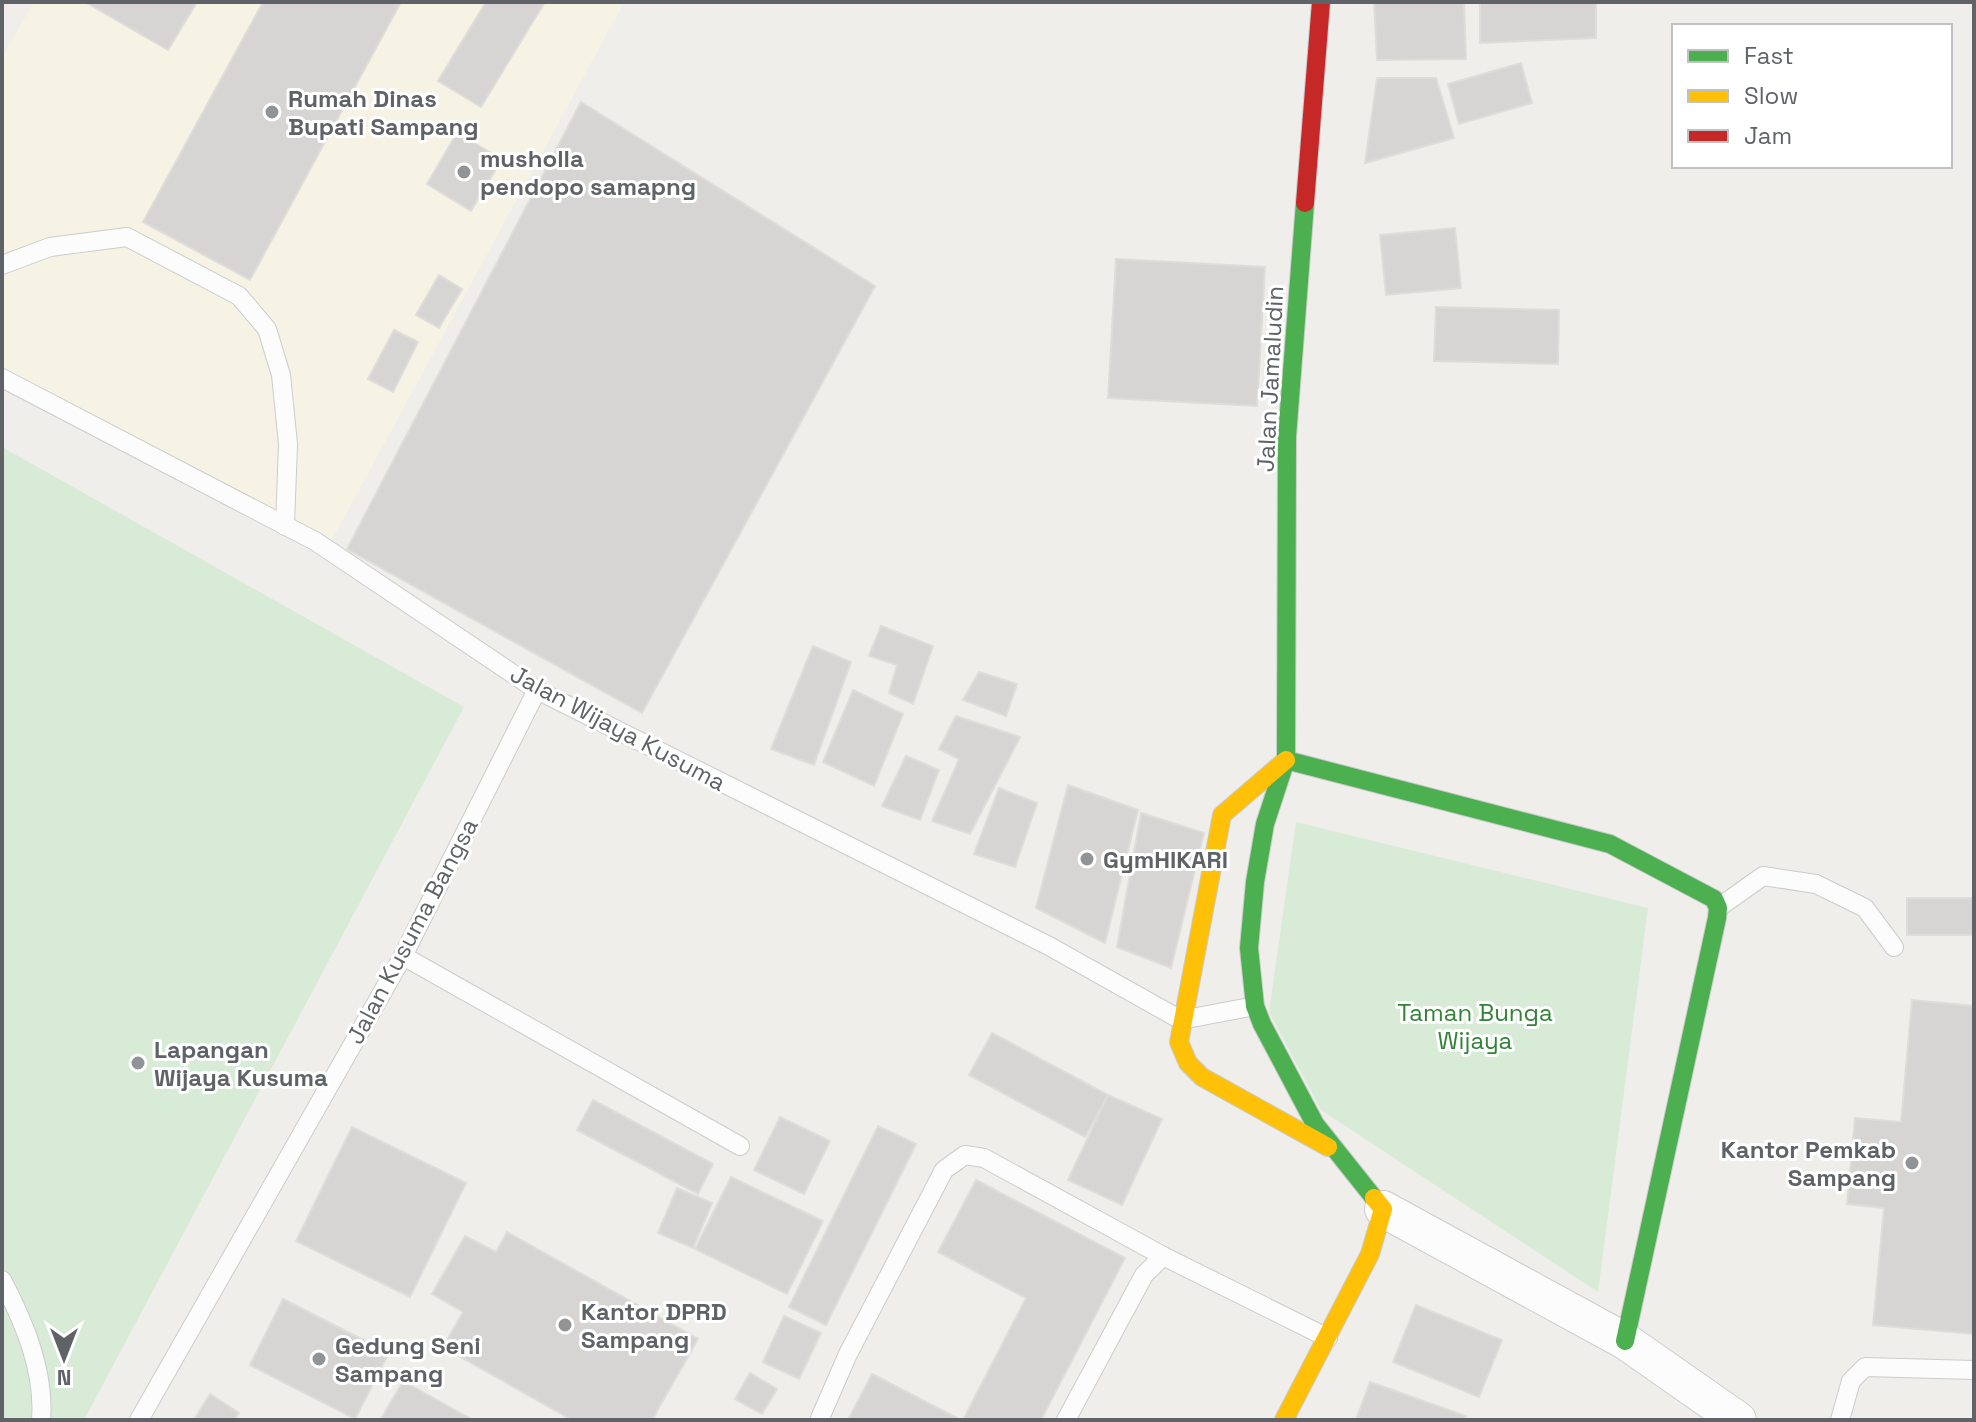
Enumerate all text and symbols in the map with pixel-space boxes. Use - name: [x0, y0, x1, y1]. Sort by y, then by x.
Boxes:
- legend: [1672, 24, 1952, 168]
- text: Fast: [1744, 40, 1794, 71]
- text: Slow: [1744, 80, 1798, 111]
- place label: Rumah Dinas Bupati Sampang: [288, 83, 479, 142]
- marker: Rumah Dinas Bupati Sampang: [263, 103, 281, 121]
- text: Jam: [1744, 120, 1792, 151]
- place label: musholla pendopo samapng: [480, 143, 696, 202]
- marker: musholla pendopo samapng: [455, 163, 473, 181]
- street label: Jalan Jamaludin: [1250, 285, 1290, 473]
- street label: Jalan Wijaya Kusuma: [505, 658, 731, 798]
- street label: Jalan Kusuma Bangsa: [339, 813, 485, 1049]
- place label: GymHIKARI: [1103, 844, 1228, 875]
- marker: GymHIKARI: [1078, 850, 1096, 868]
- park label: Taman Bunga Wijaya: [1397, 997, 1553, 1056]
- place label: Lapangan Wijaya Kusuma: [154, 1034, 328, 1093]
- marker: Lapangan Wijaya Kusuma: [129, 1054, 147, 1072]
- place label: Kantor Pemkab Sampang: [1721, 1134, 1896, 1193]
- marker: Kantor Pemkab Sampang: [1903, 1154, 1921, 1172]
- place label: Kantor DPRD Sampang: [581, 1296, 727, 1355]
- marker: Kantor DPRD Sampang: [556, 1316, 574, 1334]
- north arrow: [24, 1318, 104, 1398]
- place label: Gedung Seni Sampang: [335, 1330, 481, 1389]
- marker: Gedung Seni Sampang: [310, 1350, 328, 1368]
- text: N: [57, 1364, 71, 1392]

